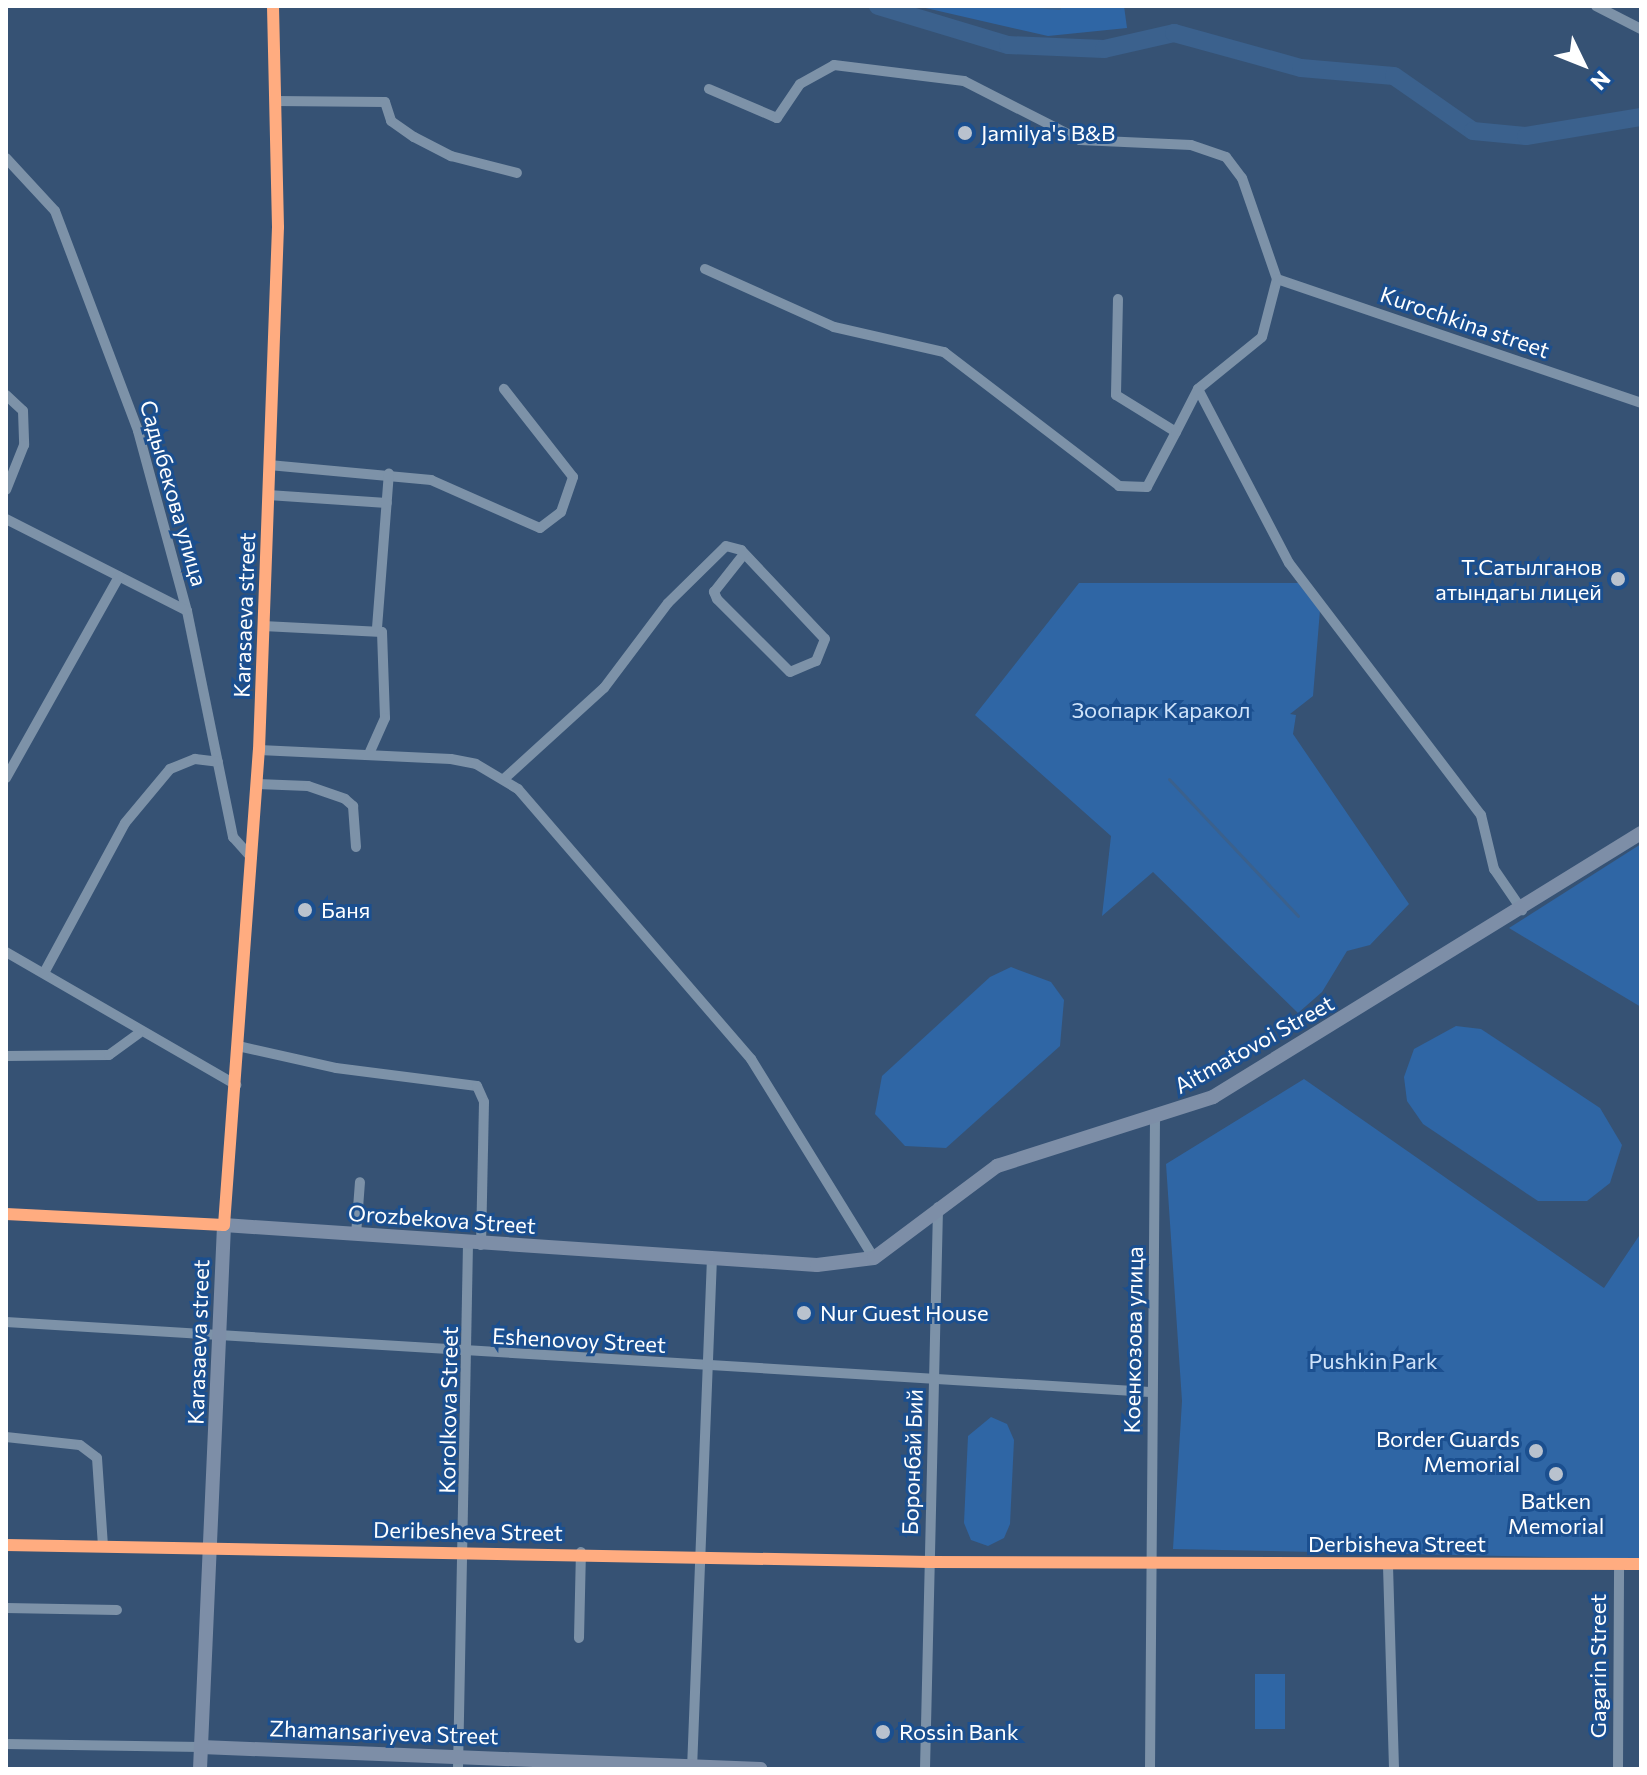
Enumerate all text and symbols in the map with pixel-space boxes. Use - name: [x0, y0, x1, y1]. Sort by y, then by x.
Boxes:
- north arrow: [1543, 24, 1623, 104]
- text: N: [1585, 65, 1616, 96]
- place label: Jamilya's B&B: [981, 120, 1115, 146]
- marker: Jamilya's B&B: [956, 124, 974, 142]
- street label: Kurochkina street: [1377, 281, 1553, 363]
- street label: Садыбекова улица: [135, 397, 213, 589]
- street label: Karasaeva street: [228, 532, 260, 698]
- place label: Т.Сатылганов атындагы лицей: [1435, 553, 1602, 604]
- marker: Т.Сатылганов атындагы лицей: [1609, 570, 1627, 588]
- park label: Зоопарк Каракол: [1071, 697, 1251, 723]
- place label: Баня: [321, 897, 370, 923]
- marker: Баня: [296, 901, 314, 919]
- street label: Aitmatovoi Street: [1170, 989, 1338, 1099]
- street label: Orozbekova Street: [347, 1199, 537, 1239]
- street label: Коенкозова улица: [1118, 1246, 1148, 1434]
- street label: Karasaeva street: [182, 1259, 214, 1425]
- place label: Nur Guest House: [820, 1300, 989, 1326]
- marker: Nur Guest House: [795, 1304, 813, 1322]
- street label: Eshenovoy Street: [491, 1322, 667, 1358]
- street label: Korolkova Street: [433, 1326, 463, 1494]
- park label: Pushkin Park: [1308, 1348, 1438, 1374]
- street label: Боронбай Бий: [896, 1389, 928, 1535]
- place label: Border Guards Memorial: [1376, 1425, 1520, 1476]
- marker: Border Guards Memorial: [1527, 1442, 1545, 1460]
- marker: Batken Memorial: [1547, 1465, 1565, 1483]
- place label: Batken Memorial: [1508, 1487, 1604, 1538]
- street label: Deribesheva Street: [373, 1516, 563, 1546]
- street label: Derbisheva Street: [1308, 1531, 1486, 1557]
- street label: Gagarin Street: [1585, 1594, 1611, 1738]
- street label: Zhamansariyeva Street: [269, 1715, 499, 1749]
- place label: Rossin Bank: [899, 1719, 1019, 1745]
- marker: Rossin Bank: [874, 1723, 892, 1741]

